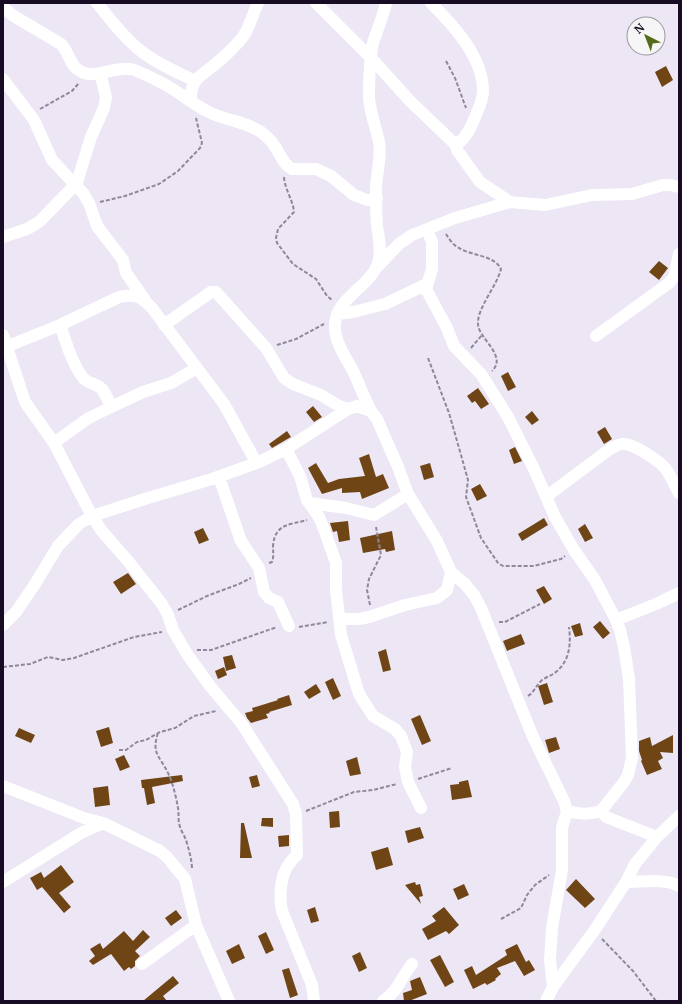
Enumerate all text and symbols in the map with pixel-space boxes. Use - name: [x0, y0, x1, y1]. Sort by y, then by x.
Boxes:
- north arrow: [626, 16, 666, 56]
- text: N: [631, 20, 647, 37]

